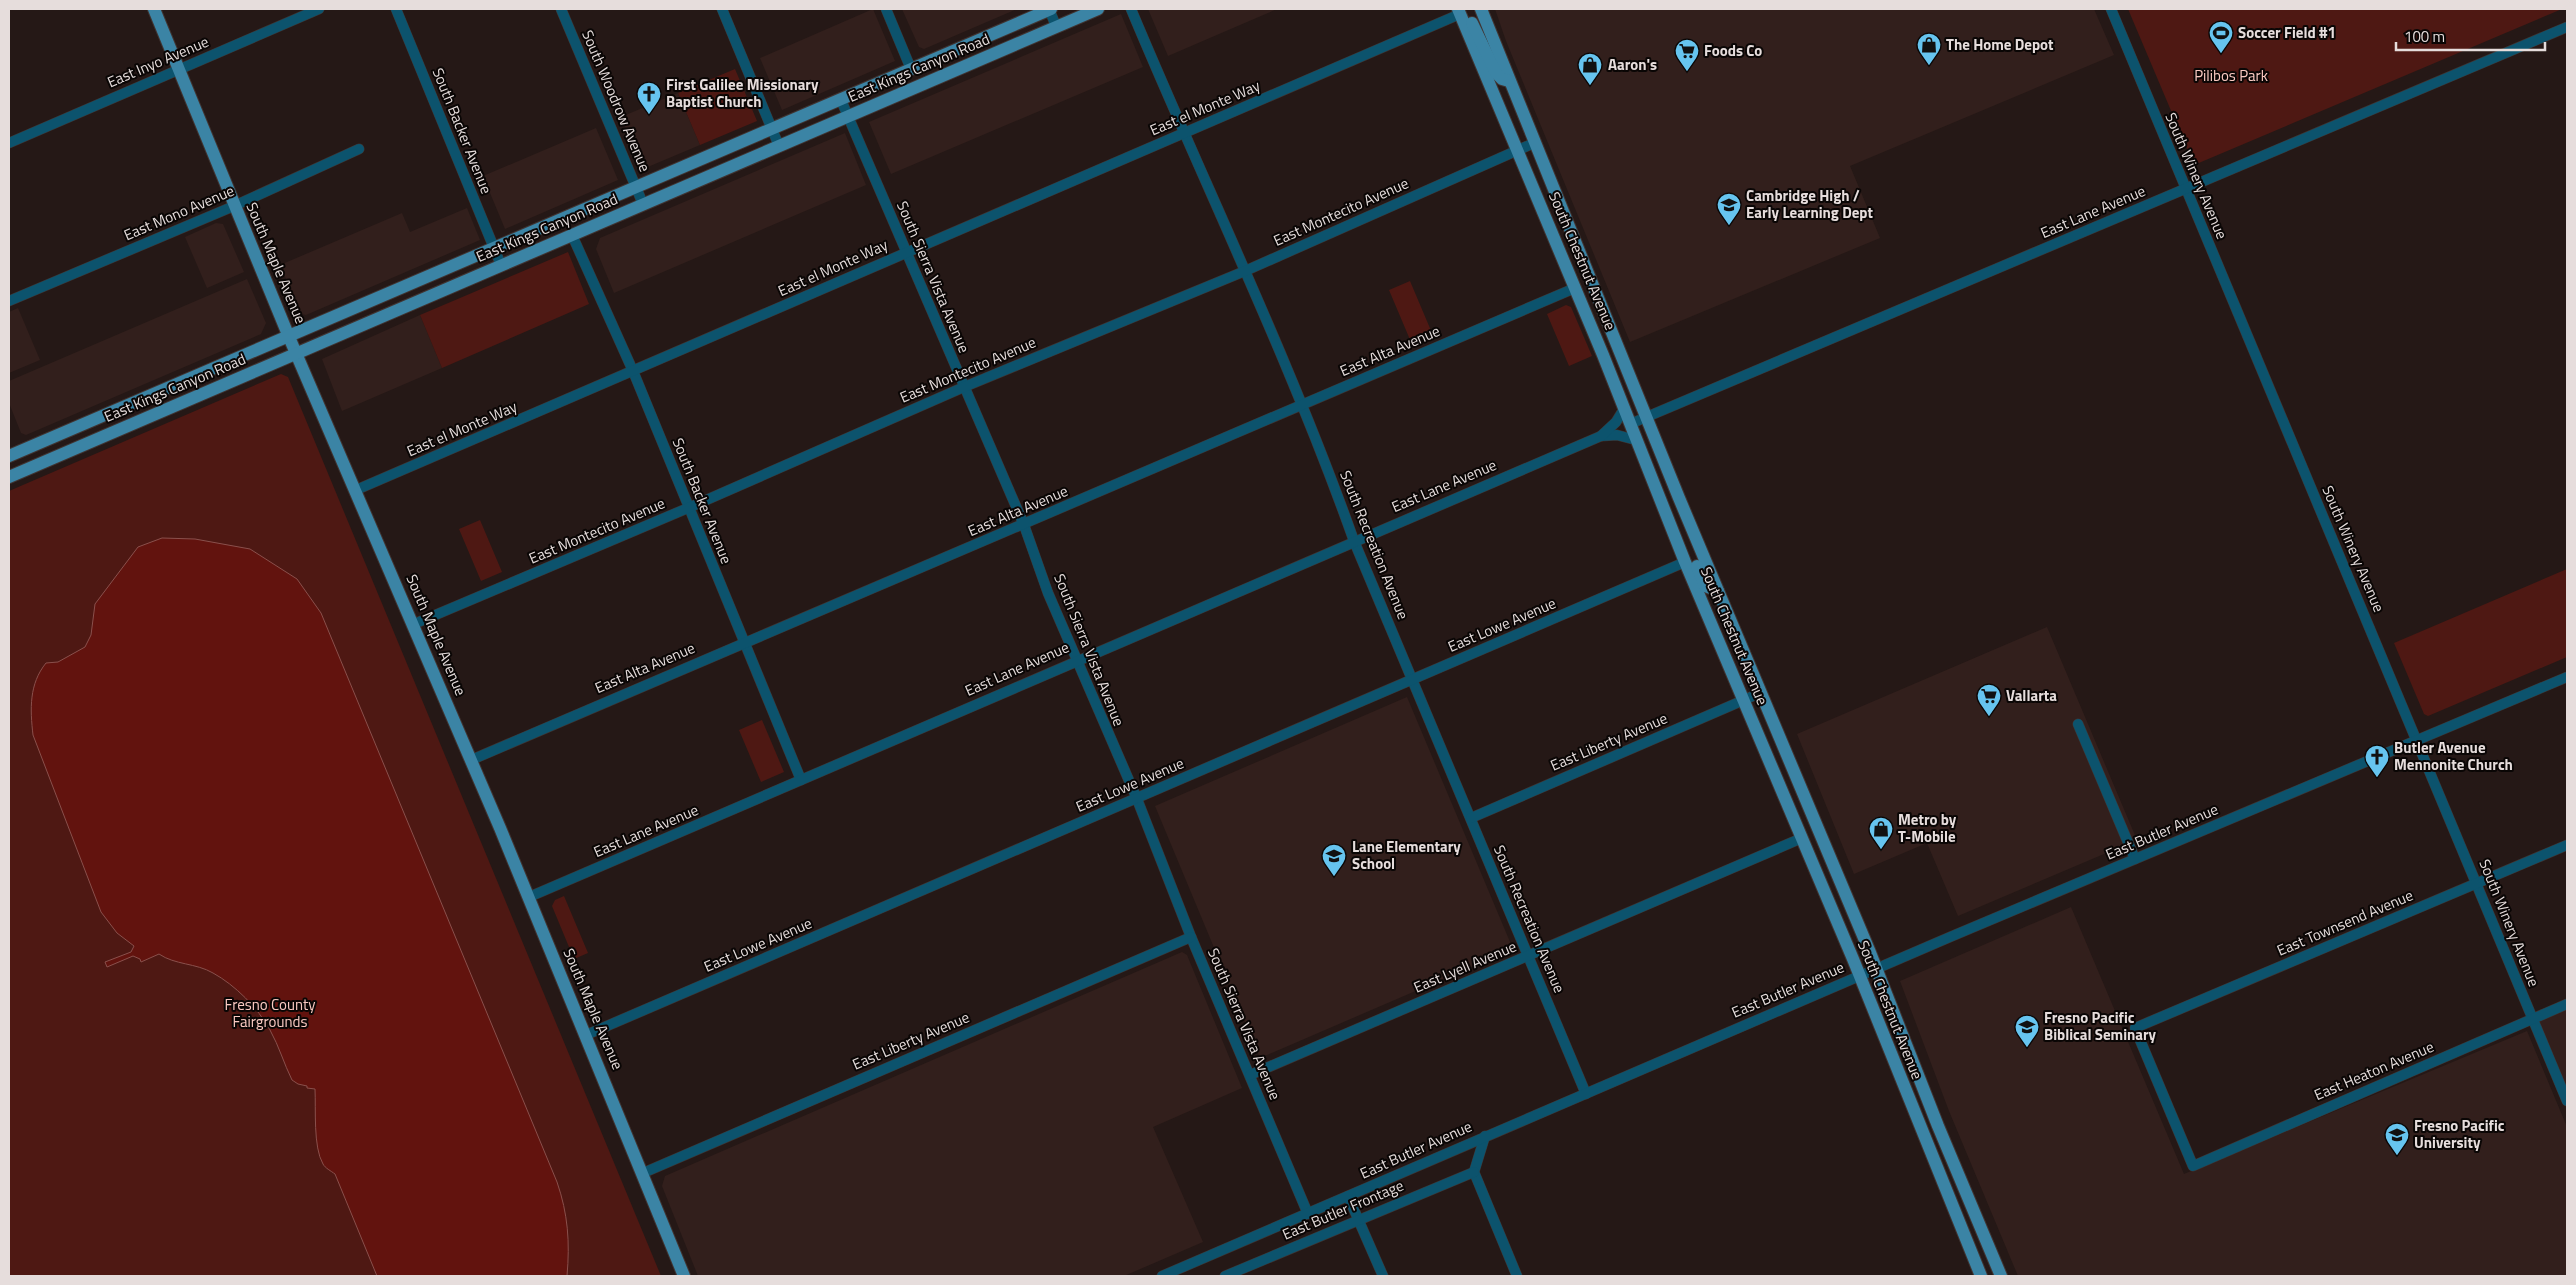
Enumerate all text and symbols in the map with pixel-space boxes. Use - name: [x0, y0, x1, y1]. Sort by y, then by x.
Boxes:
- sports icon: Soccer Field #1: [2208, 20, 2234, 54]
- scale bar: [2396, 20, 2545, 52]
- place label: Soccer Field #1: [2238, 21, 2336, 44]
- text: 100 m: [2404, 25, 2445, 48]
- street label: South Woodrow Avenue: [576, 26, 657, 175]
- street label: East Kings Canyon Road: [844, 27, 993, 108]
- street label: East Inyo Avenue: [103, 30, 212, 93]
- shop icon: The Home Depot: [1916, 32, 1942, 66]
- place label: The Home Depot: [1946, 33, 2054, 56]
- supermarket icon: Foods Co: [1674, 38, 1700, 72]
- place label: Foods Co: [1704, 39, 1762, 62]
- shop icon: Aaron's: [1577, 52, 1603, 86]
- place label: Aaron's: [1608, 53, 1657, 76]
- street label: South Backer Avenue: [427, 64, 498, 197]
- park label: Pilibos Park: [2194, 64, 2268, 87]
- place label: First Galilee Missionary Baptist Church: [666, 73, 819, 113]
- street label: East el Monte Way: [1146, 74, 1264, 141]
- church icon: First Galilee Missionary Baptist Church: [636, 81, 662, 115]
- street label: South Winery Avenue: [2159, 109, 2234, 243]
- street label: East Montecito Avenue: [1269, 171, 1412, 252]
- street label: East Mono Avenue: [120, 179, 238, 246]
- street label: East Lane Avenue: [2037, 179, 2149, 244]
- place label: Cambridge High / Early Learning Dept: [1746, 184, 1874, 224]
- street label: East Kings Canyon Road: [472, 187, 621, 268]
- street label: South Chestnut Avenue: [1543, 188, 1622, 333]
- school or university icon: Cambridge High / Early Learning Dept: [1716, 192, 1742, 226]
- street label: South Sierra Vista Avenue: [891, 197, 976, 356]
- street label: South Maple Avenue: [240, 199, 312, 327]
- street label: East el Monte Way: [774, 233, 891, 302]
- street label: East Alta Avenue: [1336, 319, 1443, 382]
- street label: East Montecito Avenue: [896, 330, 1039, 409]
- street label: East Kings Canyon Road: [100, 347, 249, 428]
- street label: East el Monte Way: [403, 395, 521, 462]
- street label: South Backer Avenue: [667, 434, 738, 567]
- street label: East Lane Avenue: [1388, 453, 1500, 518]
- street label: South Recreation Avenue: [1334, 467, 1415, 623]
- street label: East Alta Avenue: [964, 479, 1071, 542]
- street label: South Winery Avenue: [2316, 482, 2391, 616]
- street label: East Montecito Avenue: [525, 491, 668, 570]
- street label: South Chestnut Avenue: [1695, 563, 1774, 708]
- street label: South Sierra Vista Avenue: [1048, 570, 1131, 730]
- street label: South Maple Avenue: [400, 571, 472, 699]
- street label: East Lowe Avenue: [1444, 591, 1559, 658]
- street label: East Lane Avenue: [961, 635, 1073, 702]
- street label: East Alta Avenue: [591, 636, 698, 699]
- supermarket icon: Vallarta: [1976, 683, 2002, 717]
- place label: Vallarta: [2006, 684, 2057, 707]
- street label: East Liberty Avenue: [1547, 706, 1671, 777]
- place label: Butler Avenue Mennonite Church: [2394, 736, 2513, 776]
- church icon: Butler Avenue Mennonite Church: [2364, 744, 2390, 778]
- street label: East Lowe Avenue: [1072, 751, 1187, 818]
- street label: East Butler Avenue: [2102, 797, 2222, 866]
- street label: East Lane Avenue: [590, 798, 702, 863]
- place label: Metro by T-Mobile: [1898, 808, 1957, 848]
- shop icon: Metro by T-Mobile: [1868, 816, 1894, 850]
- place label: Lane Elementary School: [1352, 835, 1461, 875]
- street label: South Recreation Avenue: [1488, 841, 1571, 996]
- school or university icon: Lane Elementary School: [1321, 843, 1347, 877]
- street label: South Winery Avenue: [2473, 856, 2546, 990]
- street label: East Townsend Avenue: [2273, 883, 2416, 962]
- street label: East Lowe Avenue: [700, 911, 815, 978]
- street label: East Lyell Avenue: [1410, 935, 1520, 999]
- street label: South Chestnut Avenue: [1852, 937, 1929, 1083]
- street label: South Sierra Vista Avenue: [1202, 944, 1287, 1103]
- street label: South Maple Avenue: [557, 945, 629, 1073]
- street label: East Butler Avenue: [1728, 955, 1848, 1024]
- park label: Fresno County Fairgrounds: [225, 993, 315, 1033]
- street label: East Liberty Avenue: [849, 1005, 973, 1076]
- place label: Fresno Pacific Biblical Seminary: [2044, 1006, 2157, 1046]
- school or university icon: Fresno Pacific Biblical Seminary: [2014, 1014, 2040, 1048]
- street label: East Heaton Avenue: [2310, 1035, 2437, 1106]
- place label: Fresno Pacific University: [2414, 1114, 2505, 1154]
- street label: East Butler Avenue: [1356, 1115, 1475, 1185]
- school or university icon: Fresno Pacific University: [2384, 1122, 2410, 1156]
- street label: East Butler Frontage: [1278, 1174, 1407, 1246]

